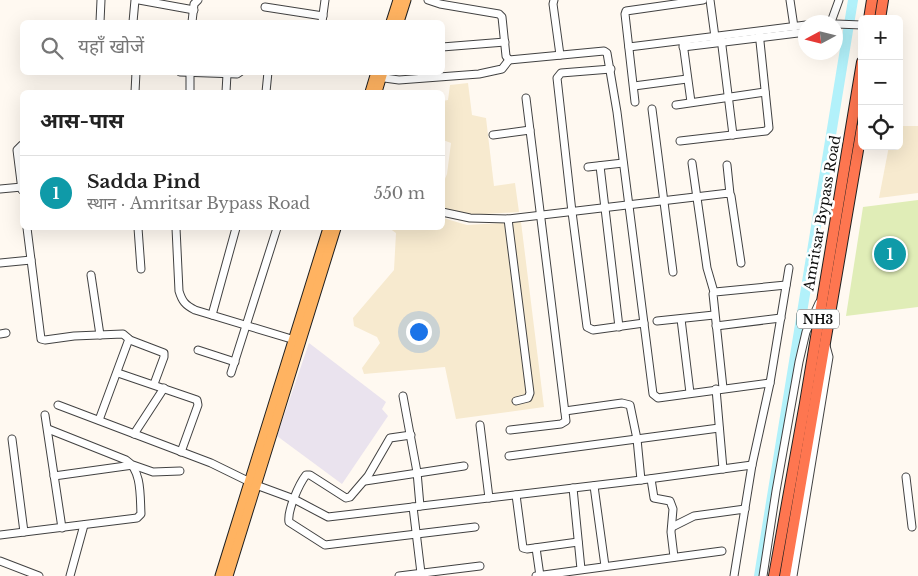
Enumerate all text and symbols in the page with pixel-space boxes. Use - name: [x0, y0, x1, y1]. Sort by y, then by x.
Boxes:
- north arrow: [798, 15, 843, 60]
- map controls: [858, 15, 903, 150]
- button: +: [858, 15, 903, 60]
- search box: [20, 20, 445, 75]
- icon: search: [38, 34, 66, 62]
- text: यहाँ खोजें: [78, 35, 144, 58]
- button: −: [858, 60, 903, 105]
- button: locate: [858, 105, 903, 150]
- text: आस-पास: [40, 108, 124, 134]
- street label: Amritsar Bypass Road: [799, 133, 845, 293]
- text: Sadda Pind: [87, 170, 200, 193]
- text: 1: [53, 183, 59, 203]
- text: 550 m: [374, 183, 425, 203]
- text: स्थान · Amritsar Bypass Road: [87, 193, 310, 213]
- pin: 1: [874, 235, 906, 273]
- road number: NH3: [797, 310, 839, 328]
- your location: [406, 319, 432, 345]

